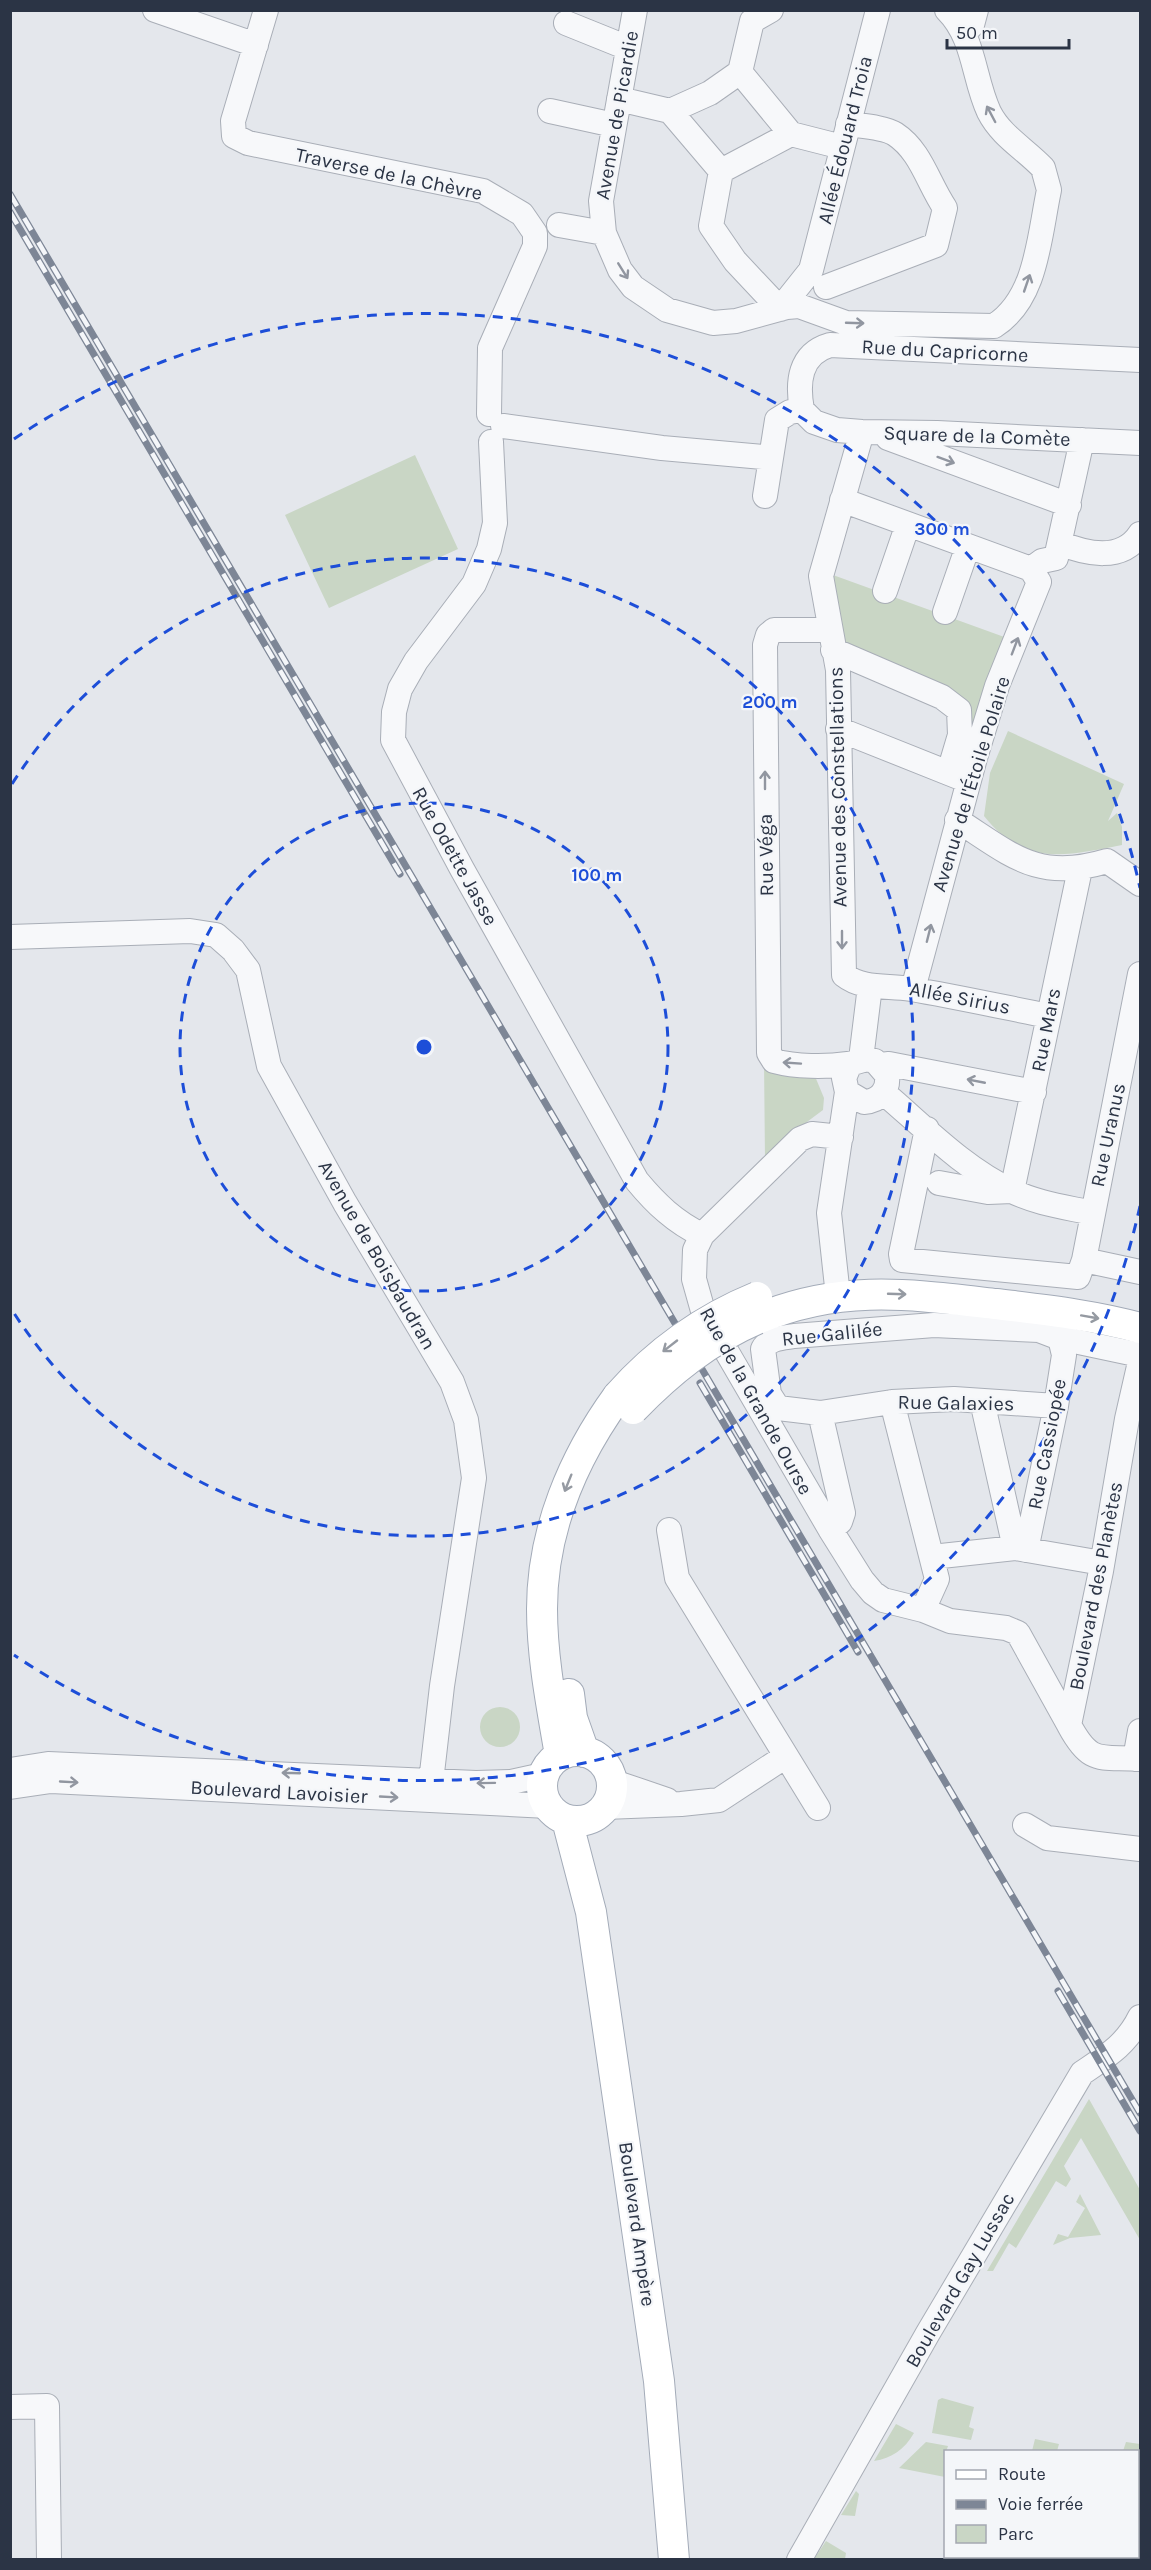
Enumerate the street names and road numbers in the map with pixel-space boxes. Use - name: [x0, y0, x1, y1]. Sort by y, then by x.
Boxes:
- street label: Avenue de Picardie: [591, 29, 643, 201]
- street label: Allée Édouard Troia: [812, 53, 877, 227]
- street label: Traverse de la Chèvre: [294, 143, 484, 205]
- street label: Rue du Capricorne: [861, 335, 1029, 367]
- street label: Square de la Comète: [883, 421, 1071, 451]
- street label: Avenue des Constellations: [824, 666, 852, 908]
- street label: Avenue de l'Étoile Polaire: [926, 673, 1015, 895]
- street label: Rue Odette Jasse: [407, 783, 503, 929]
- street label: Rue Véga: [754, 814, 778, 896]
- street label: Allée Sirius: [908, 977, 1012, 1019]
- street label: Rue Mars: [1027, 986, 1065, 1074]
- street label: Rue Uranus: [1086, 1081, 1130, 1189]
- street label: Avenue de Boisbaudran: [313, 1156, 441, 1354]
- street label: Rue de la Grande Ourse: [695, 1303, 817, 1499]
- street label: Rue Galilée: [781, 1317, 883, 1351]
- street label: Rue Cassiopée: [1023, 1377, 1071, 1511]
- street label: Rue Galaxies: [897, 1390, 1015, 1416]
- street label: Boulevard des Planètes: [1064, 1480, 1128, 1692]
- street label: Boulevard Lavoisier: [190, 1776, 369, 1808]
- street label: Boulevard Ampère: [614, 2140, 660, 2308]
- street label: Boulevard Gay Lussac: [901, 2189, 1019, 2371]

